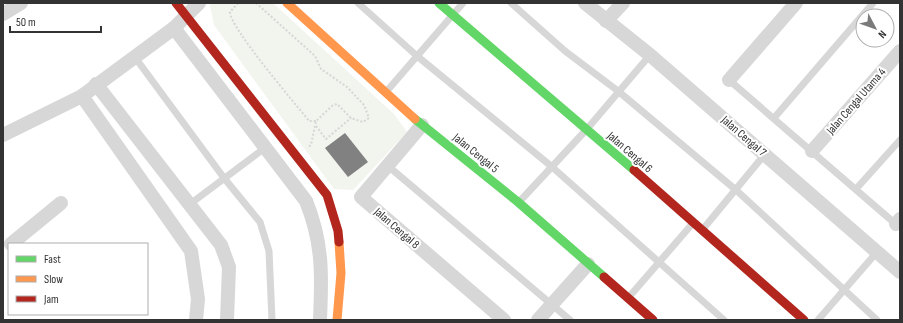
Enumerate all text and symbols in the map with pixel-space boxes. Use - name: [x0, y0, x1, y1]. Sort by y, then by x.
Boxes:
- scale bar: [10, 8, 101, 34]
- north arrow: [855, 8, 895, 48]
- text: 50 m: [16, 15, 36, 30]
- text: N: [875, 28, 889, 41]
- street label: Jalan Cengal Utama 4: [823, 65, 889, 138]
- street label: Jalan Cengal 7: [717, 112, 769, 160]
- street label: Jalan Cengal 6: [603, 128, 655, 176]
- street label: Jalan Cengal 5: [449, 130, 502, 177]
- street label: Jalan Cengal 8: [370, 204, 422, 252]
- legend: [8, 243, 148, 315]
- text: Fast: [44, 252, 61, 267]
- text: Slow: [44, 272, 63, 287]
- text: Jam: [43, 292, 59, 307]

